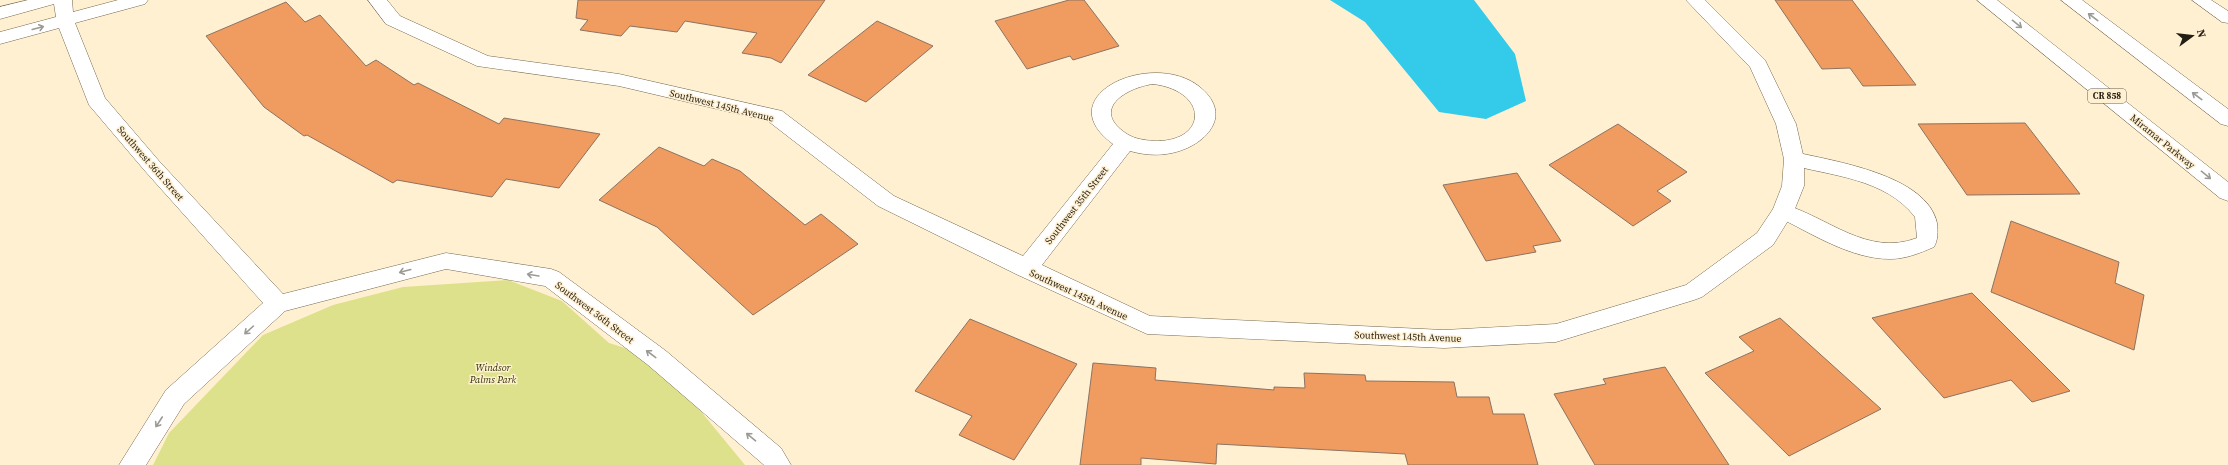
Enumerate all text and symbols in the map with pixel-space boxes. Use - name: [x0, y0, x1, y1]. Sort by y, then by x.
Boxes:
- one-way arrow: [2088, 13, 2099, 22]
- north arrow: [2172, 16, 2212, 56]
- one-way arrow: [2011, 20, 2022, 29]
- one-way arrow: [31, 23, 44, 31]
- text: N: [2193, 28, 2209, 39]
- street label: Southwest 145th Avenue: [668, 86, 775, 125]
- road number: CR 858: [2088, 89, 2126, 103]
- one-way arrow: [2191, 91, 2202, 100]
- street label: Miramar Parkway: [2128, 111, 2198, 172]
- street label: Southwest 36th Street: [114, 123, 187, 204]
- street label: Southwest 35th Street: [1042, 163, 1111, 247]
- one-way arrow: [2200, 171, 2211, 179]
- street label: Southwest 145th Avenue: [1027, 266, 1130, 323]
- one-way arrow: [399, 268, 412, 275]
- one-way arrow: [527, 271, 540, 279]
- street label: Southwest 36th Street: [553, 279, 637, 347]
- one-way arrow: [244, 326, 254, 335]
- street label: Southwest 145th Avenue: [1354, 328, 1462, 345]
- one-way arrow: [646, 350, 657, 358]
- park label: Windsor Palms Park: [469, 361, 517, 386]
- one-way arrow: [155, 417, 163, 428]
- one-way arrow: [745, 433, 756, 442]

